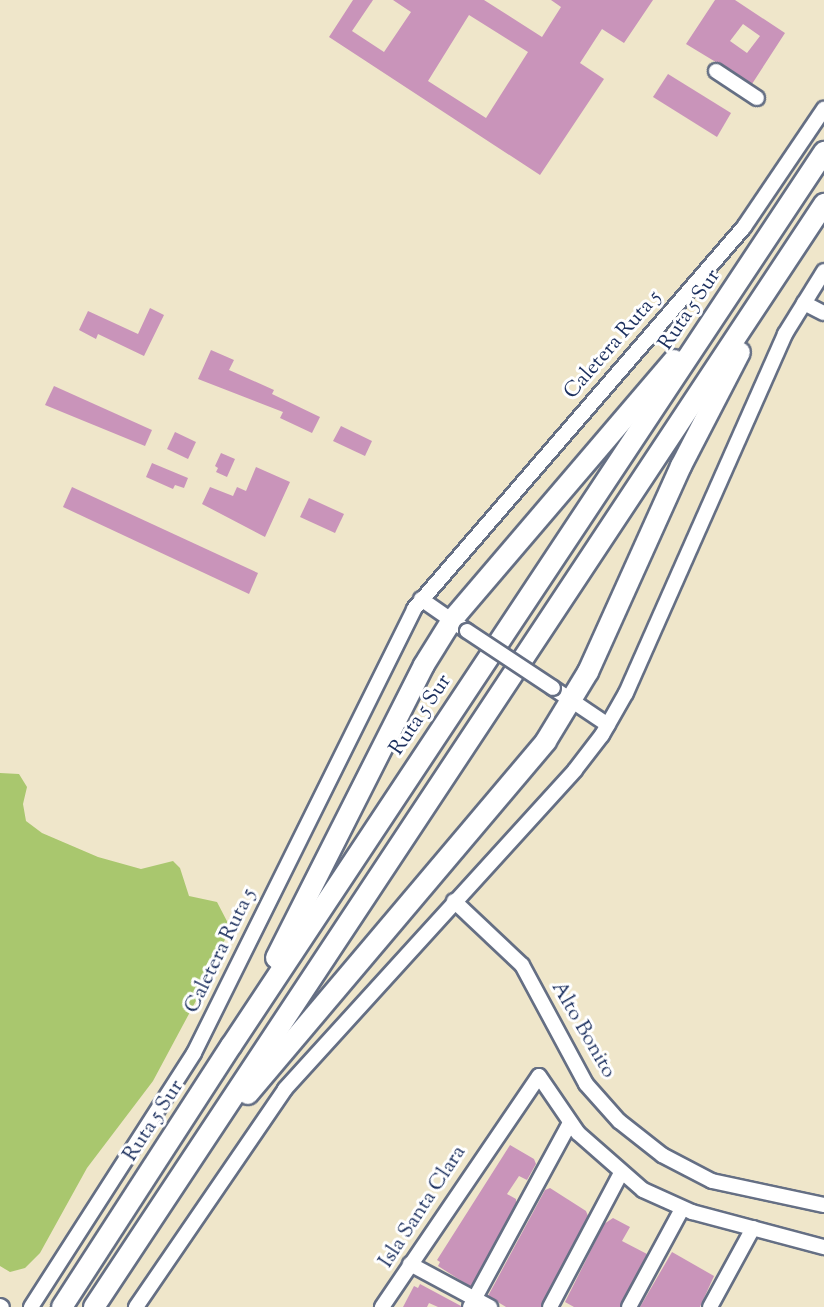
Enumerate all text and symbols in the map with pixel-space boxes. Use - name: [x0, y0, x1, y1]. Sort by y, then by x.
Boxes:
- street label: Ruta 5 Sur: [654, 265, 726, 355]
- street label: Caletera Ruta 5: [559, 286, 667, 404]
- street label: Ruta 5 Sur: [385, 670, 457, 760]
- street label: Caletera Ruta 5: [180, 884, 262, 1018]
- street label: Alto Bonito: [545, 977, 621, 1083]
- street label: Ruta 5 Sur: [118, 1076, 190, 1166]
- street label: Isla Santa Clara: [374, 1141, 472, 1273]

